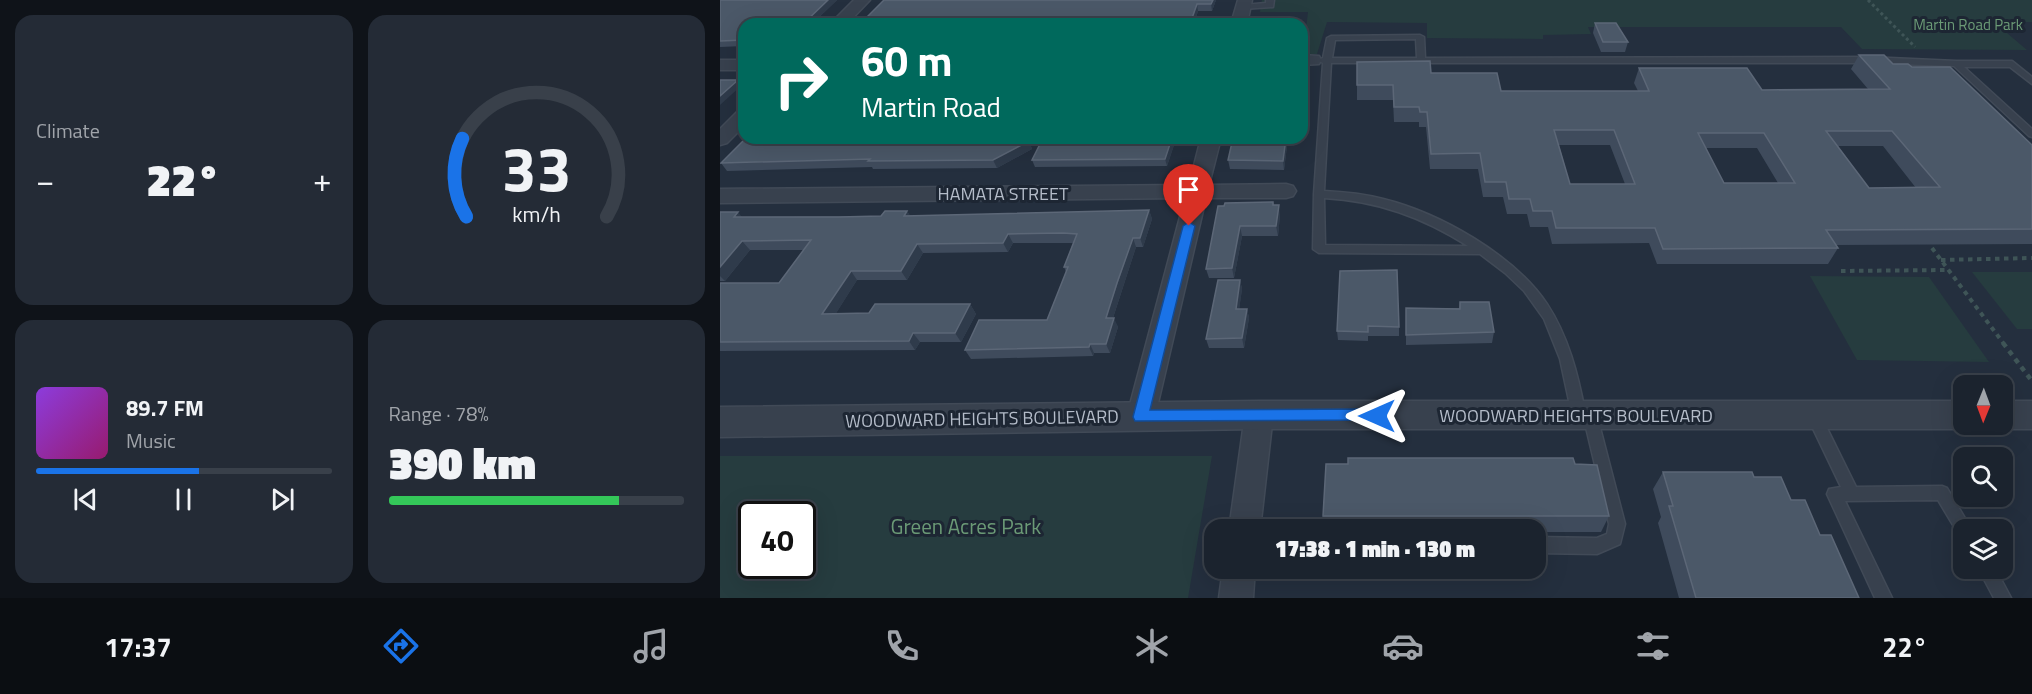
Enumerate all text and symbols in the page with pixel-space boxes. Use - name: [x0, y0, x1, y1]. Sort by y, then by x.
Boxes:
- park label: Martin Road Park: [1913, 13, 2023, 36]
- text: 60 m: [861, 28, 953, 92]
- icon: right: [762, 42, 840, 120]
- text: Martin Road: [861, 86, 1001, 127]
- text: Climate: [36, 115, 100, 146]
- text: 33: [501, 120, 571, 215]
- text: 22°: [147, 145, 221, 213]
- text: −: [36, 155, 54, 205]
- text: +: [313, 155, 331, 205]
- pin: [1163, 164, 1214, 226]
- icon: arrive: [1172, 173, 1205, 206]
- street label: HAMATA STREET: [938, 180, 1069, 207]
- text: km/h: [512, 198, 561, 230]
- north arrow: [1953, 375, 2013, 435]
- map controls: [1953, 375, 2013, 579]
- position arrow: [1345, 384, 1409, 448]
- text: 89.7 FM: [126, 391, 204, 425]
- text: Range · 78%: [389, 398, 489, 429]
- street label: WOODWARD HEIGHTS BOULEVARD: [1439, 402, 1713, 429]
- street label: WOODWARD HEIGHTS BOULEVARD: [845, 403, 1119, 434]
- text: Music: [126, 425, 176, 456]
- text: 390 km: [389, 428, 536, 496]
- button: search: [1953, 447, 2013, 507]
- icon: previous: [69, 483, 102, 516]
- icon: pause: [167, 483, 200, 516]
- icon: next: [266, 483, 299, 516]
- speed limit sign: 40: [738, 501, 816, 579]
- park label: Green Acres Park: [891, 510, 1041, 542]
- button: layers: [1953, 519, 2013, 579]
- text: 17:38 · 1 min · 130 m: [1275, 532, 1475, 566]
- icon: directions: [380, 625, 422, 667]
- icon: music: [630, 625, 672, 667]
- icon: phone: [881, 625, 923, 667]
- icon: climate: [1131, 625, 1173, 667]
- icon: car: [1382, 625, 1424, 667]
- icon: filters: [1632, 625, 1674, 667]
- text: 17:37: [104, 626, 172, 667]
- text: 22°: [1882, 626, 1928, 667]

